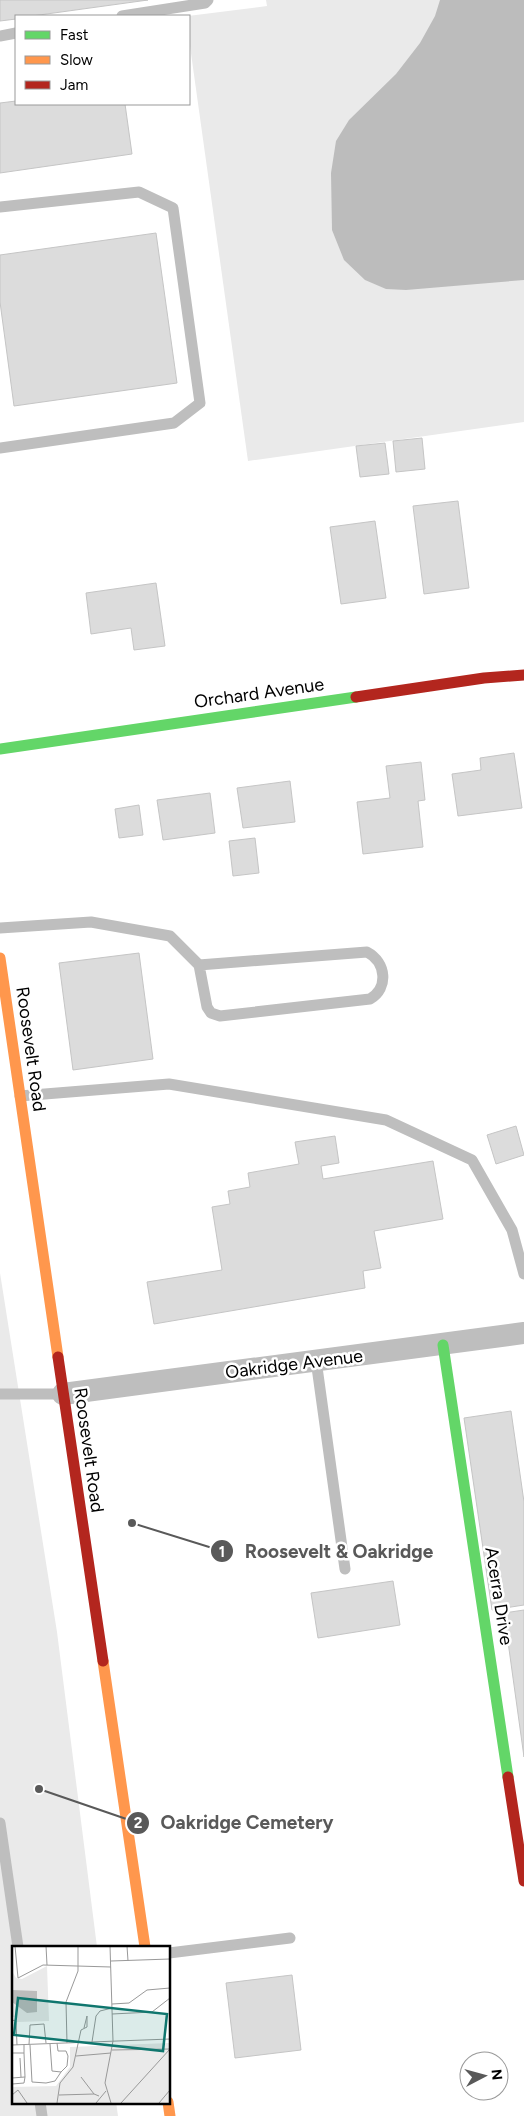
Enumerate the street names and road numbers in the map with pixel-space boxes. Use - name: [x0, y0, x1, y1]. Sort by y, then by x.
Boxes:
- street label: Orchard Avenue: [193, 673, 326, 713]
- street label: Roosevelt Road: [11, 985, 51, 1113]
- street label: Oakridge Avenue: [224, 1345, 364, 1383]
- street label: Roosevelt Road: [69, 1386, 109, 1514]
- street label: Acerra Drive: [480, 1545, 518, 1647]

